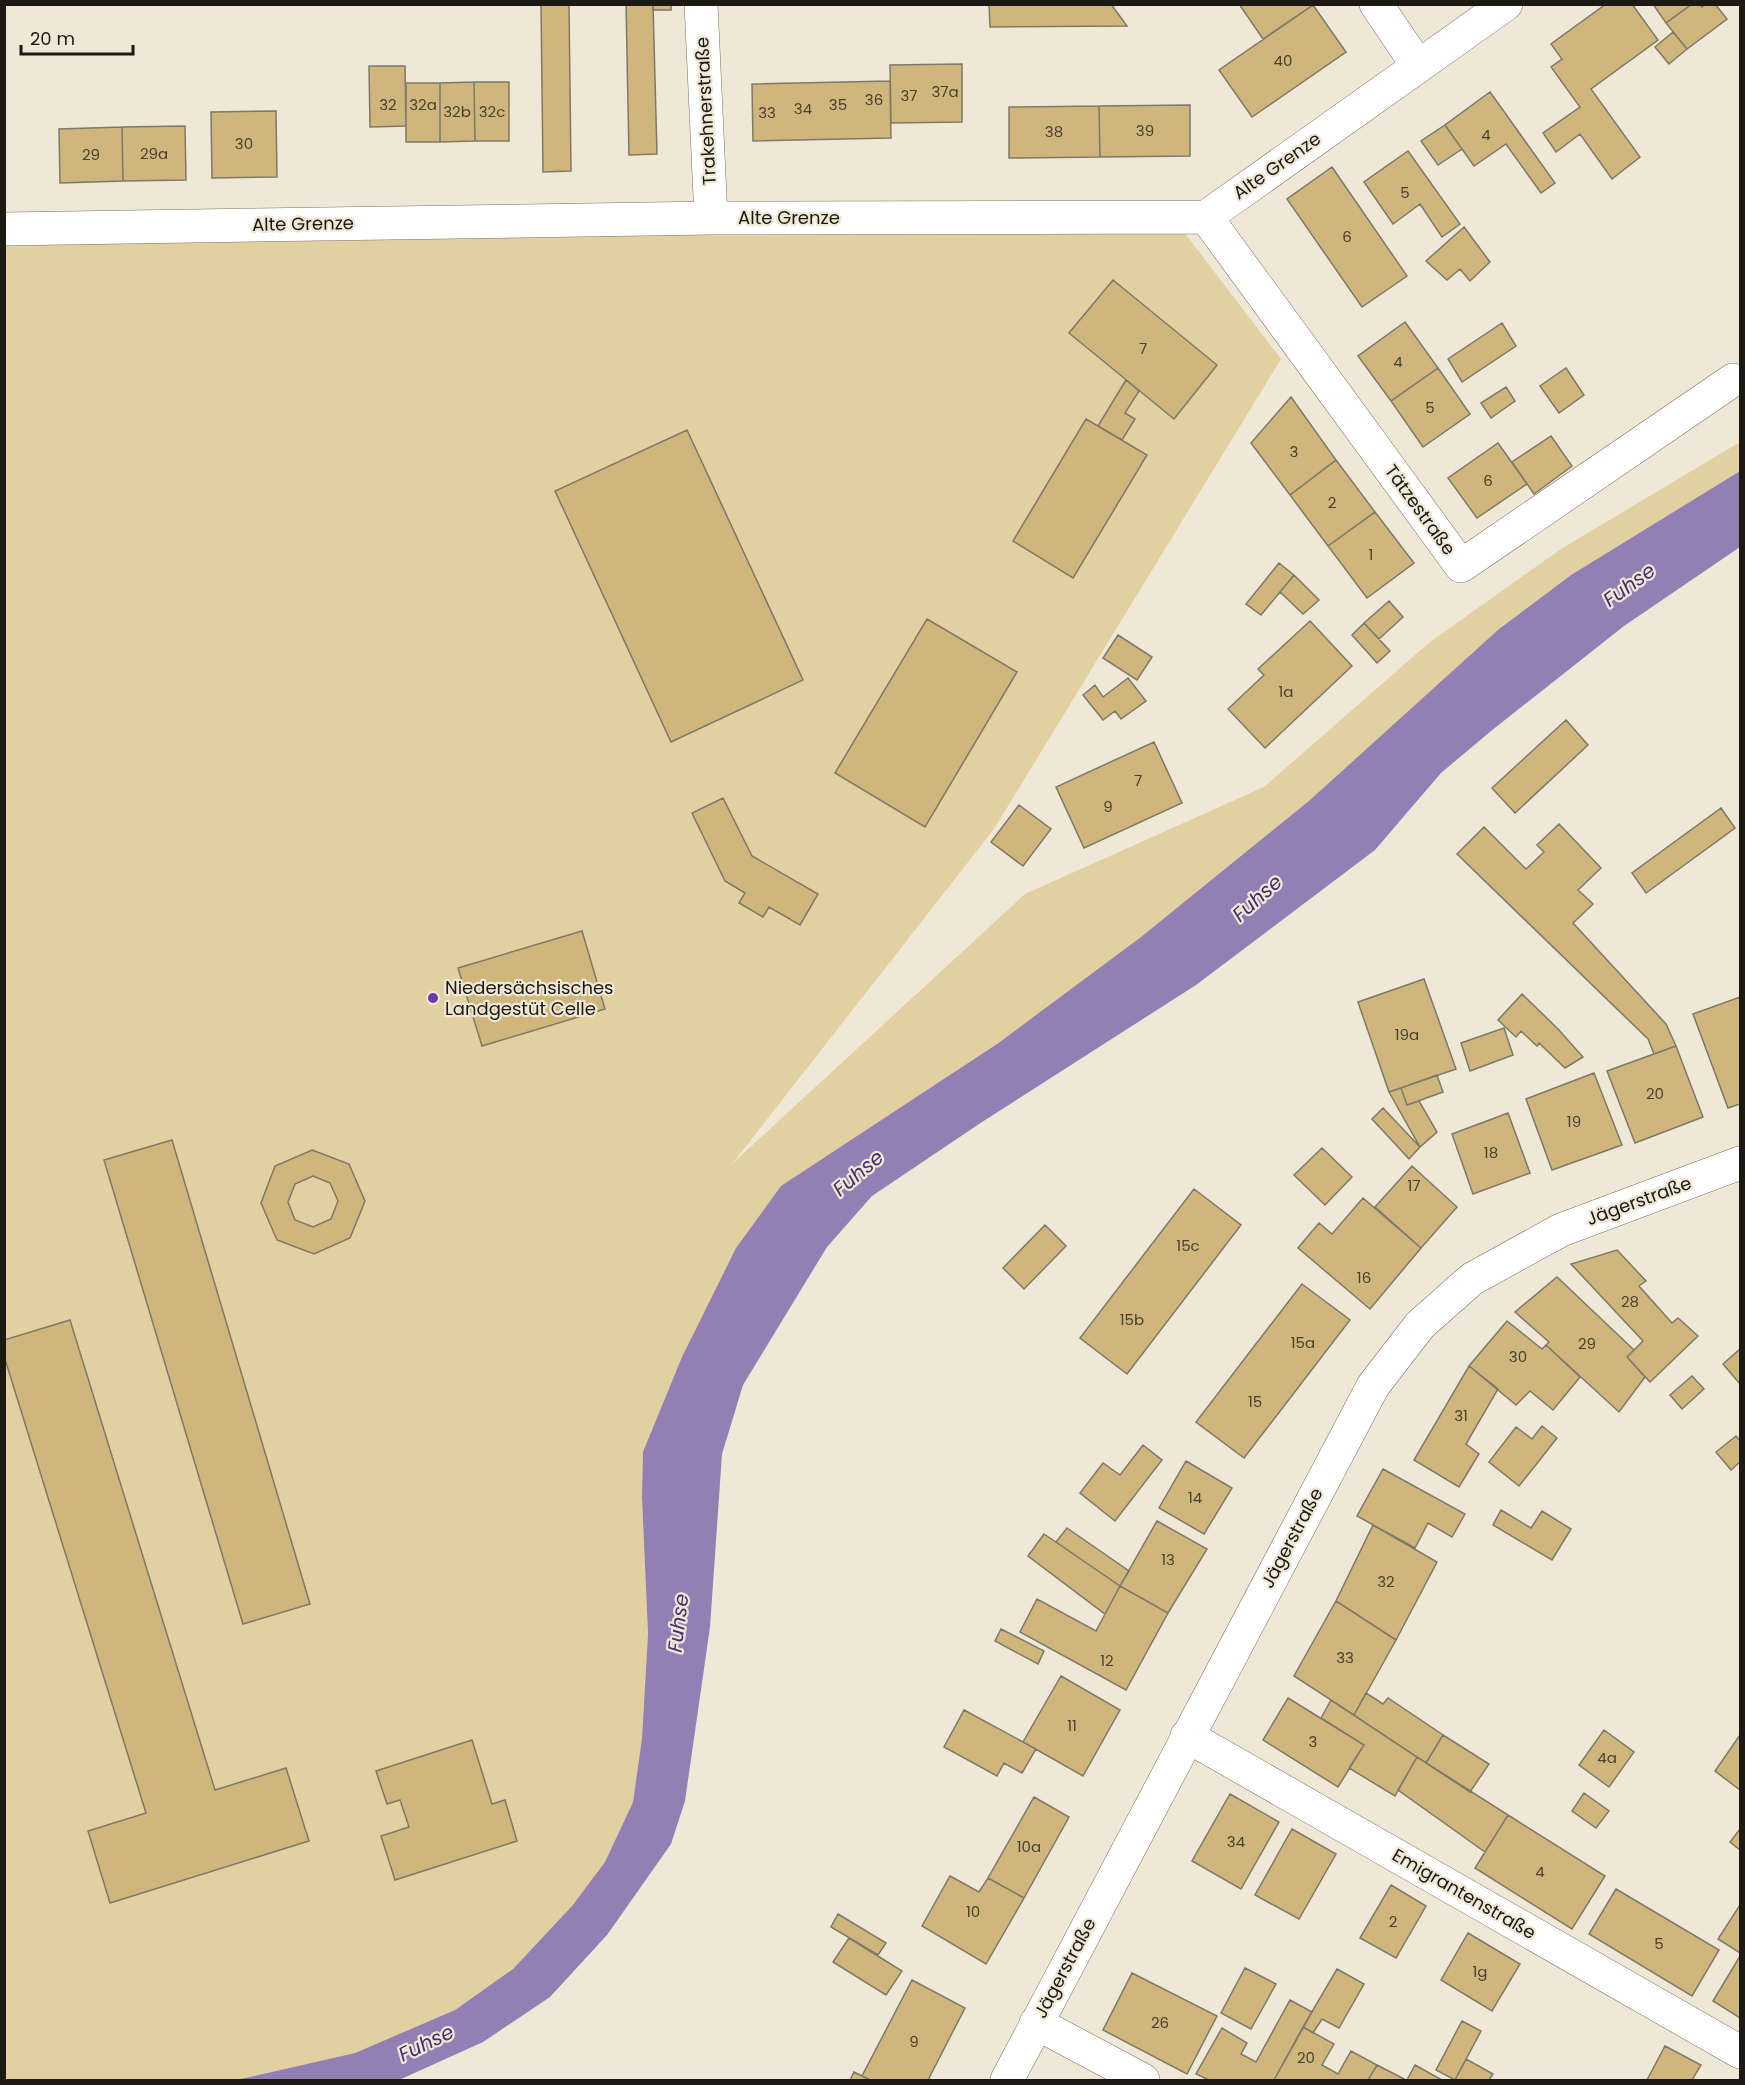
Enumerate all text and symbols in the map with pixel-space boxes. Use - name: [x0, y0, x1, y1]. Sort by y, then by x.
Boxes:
- scale bar: [21, 18, 134, 56]
- text: 20 m: [30, 26, 75, 51]
- street label: Trakehnerstraße: [689, 36, 722, 186]
- house number: 40: [1274, 50, 1292, 71]
- house number: 37a: [931, 81, 959, 102]
- house number: 37: [900, 85, 918, 106]
- house number: 36: [865, 89, 883, 110]
- house number: 32: [379, 94, 397, 115]
- house number: 32a: [409, 94, 437, 115]
- house number: 35: [829, 94, 847, 115]
- house number: 34: [794, 98, 812, 119]
- house number: 32b: [443, 101, 471, 122]
- house number: 32c: [479, 101, 505, 122]
- house number: 33: [758, 102, 776, 123]
- house number: 39: [1136, 120, 1154, 141]
- house number: 38: [1045, 121, 1063, 142]
- house number: 4: [1481, 124, 1491, 145]
- street label: Alte Grenze: [1228, 126, 1326, 205]
- house number: 30: [235, 133, 253, 154]
- house number: 29a: [140, 143, 168, 164]
- house number: 29: [82, 144, 100, 165]
- house number: 5: [1400, 182, 1410, 203]
- street label: Alte Grenze: [738, 205, 840, 230]
- street label: Alte Grenze: [252, 210, 354, 237]
- house number: 6: [1342, 226, 1352, 247]
- house number: 7: [1139, 338, 1147, 359]
- house number: 4: [1393, 351, 1403, 372]
- house number: 5: [1425, 397, 1435, 418]
- house number: 3: [1290, 441, 1298, 462]
- street label: Tätzestraße: [1379, 459, 1462, 560]
- house number: 6: [1483, 470, 1493, 491]
- house number: 2: [1328, 492, 1336, 513]
- house number: 1: [1369, 544, 1373, 565]
- water label: Fuhse: [1597, 556, 1661, 614]
- house number: 1a: [1279, 681, 1293, 702]
- house number: 7: [1134, 770, 1142, 791]
- house number: 9: [1103, 796, 1113, 817]
- water label: Fuhse: [1226, 868, 1288, 928]
- place label: Niedersächsisches Landgestüt Celle: [445, 975, 614, 1021]
- marker: Niedersächsisches Landgestüt Celle: [426, 991, 440, 1005]
- house number: 19a: [1395, 1024, 1419, 1045]
- house number: 20: [1646, 1083, 1664, 1104]
- house number: 19: [1567, 1111, 1581, 1132]
- house number: 18: [1484, 1142, 1498, 1163]
- water label: Fuhse: [827, 1143, 889, 1203]
- street label: Jägerstraße: [1583, 1170, 1695, 1231]
- house number: 17: [1408, 1175, 1421, 1196]
- house number: 15c: [1176, 1235, 1200, 1256]
- house number: 16: [1357, 1267, 1371, 1288]
- house number: 28: [1621, 1291, 1639, 1312]
- house number: 15b: [1120, 1309, 1144, 1330]
- house number: 15a: [1291, 1332, 1315, 1353]
- house number: 29: [1578, 1333, 1596, 1354]
- house number: 30: [1509, 1346, 1527, 1367]
- house number: 15: [1248, 1391, 1262, 1412]
- house number: 31: [1454, 1405, 1468, 1426]
- street label: Jägerstraße: [1255, 1483, 1328, 1592]
- house number: 14: [1188, 1487, 1202, 1508]
- house number: 13: [1161, 1549, 1175, 1570]
- house number: 32: [1377, 1571, 1395, 1592]
- water label: Fuhse: [661, 1592, 695, 1654]
- house number: 33: [1336, 1647, 1354, 1668]
- house number: 12: [1100, 1650, 1114, 1671]
- house number: 11: [1067, 1715, 1077, 1736]
- house number: 3: [1309, 1731, 1317, 1752]
- house number: 4a: [1597, 1747, 1617, 1768]
- house number: 34: [1227, 1831, 1245, 1852]
- house number: 10a: [1017, 1836, 1041, 1857]
- street label: Emigrantenstraße: [1388, 1842, 1541, 1945]
- house number: 4: [1535, 1861, 1545, 1882]
- house number: 10: [966, 1901, 980, 1922]
- house number: 2: [1389, 1911, 1397, 1932]
- street label: Jägerstraße: [1028, 1913, 1101, 2022]
- house number: 5: [1654, 1933, 1664, 1954]
- house number: 1g: [1473, 1961, 1487, 1982]
- house number: 26: [1151, 2012, 1169, 2033]
- water label: Fuhse: [394, 2018, 458, 2068]
- house number: 9: [909, 2031, 919, 2052]
- house number: 20: [1297, 2047, 1315, 2068]

